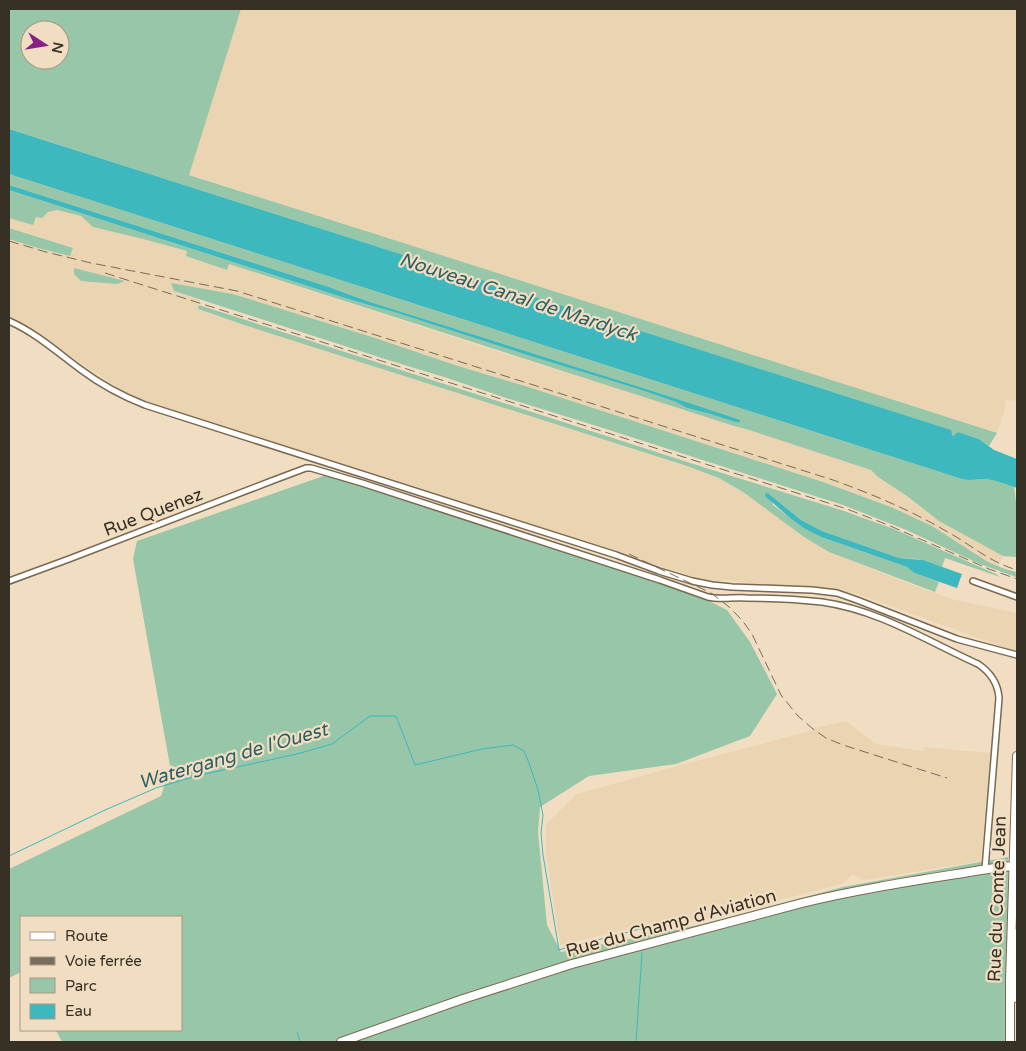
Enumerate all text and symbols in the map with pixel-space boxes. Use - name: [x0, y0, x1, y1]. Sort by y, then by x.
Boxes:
- north arrow: [20, 20, 70, 70]
- text: N: [48, 40, 67, 55]
- water label: Nouveau Canal de Mardyck: [397, 248, 641, 346]
- street label: Rue Quenez: [100, 483, 206, 541]
- water label: Watergang de l'Ouest: [136, 718, 333, 794]
- street label: Rue du Comte Jean: [983, 815, 1011, 983]
- street label: Rue du Champ d'Aviation: [563, 884, 779, 962]
- legend: [20, 916, 182, 1031]
- text: Route: [65, 927, 108, 945]
- text: Voie ferrée: [65, 952, 142, 970]
- text: Parc: [65, 977, 97, 995]
- text: Eau: [65, 1002, 92, 1020]

